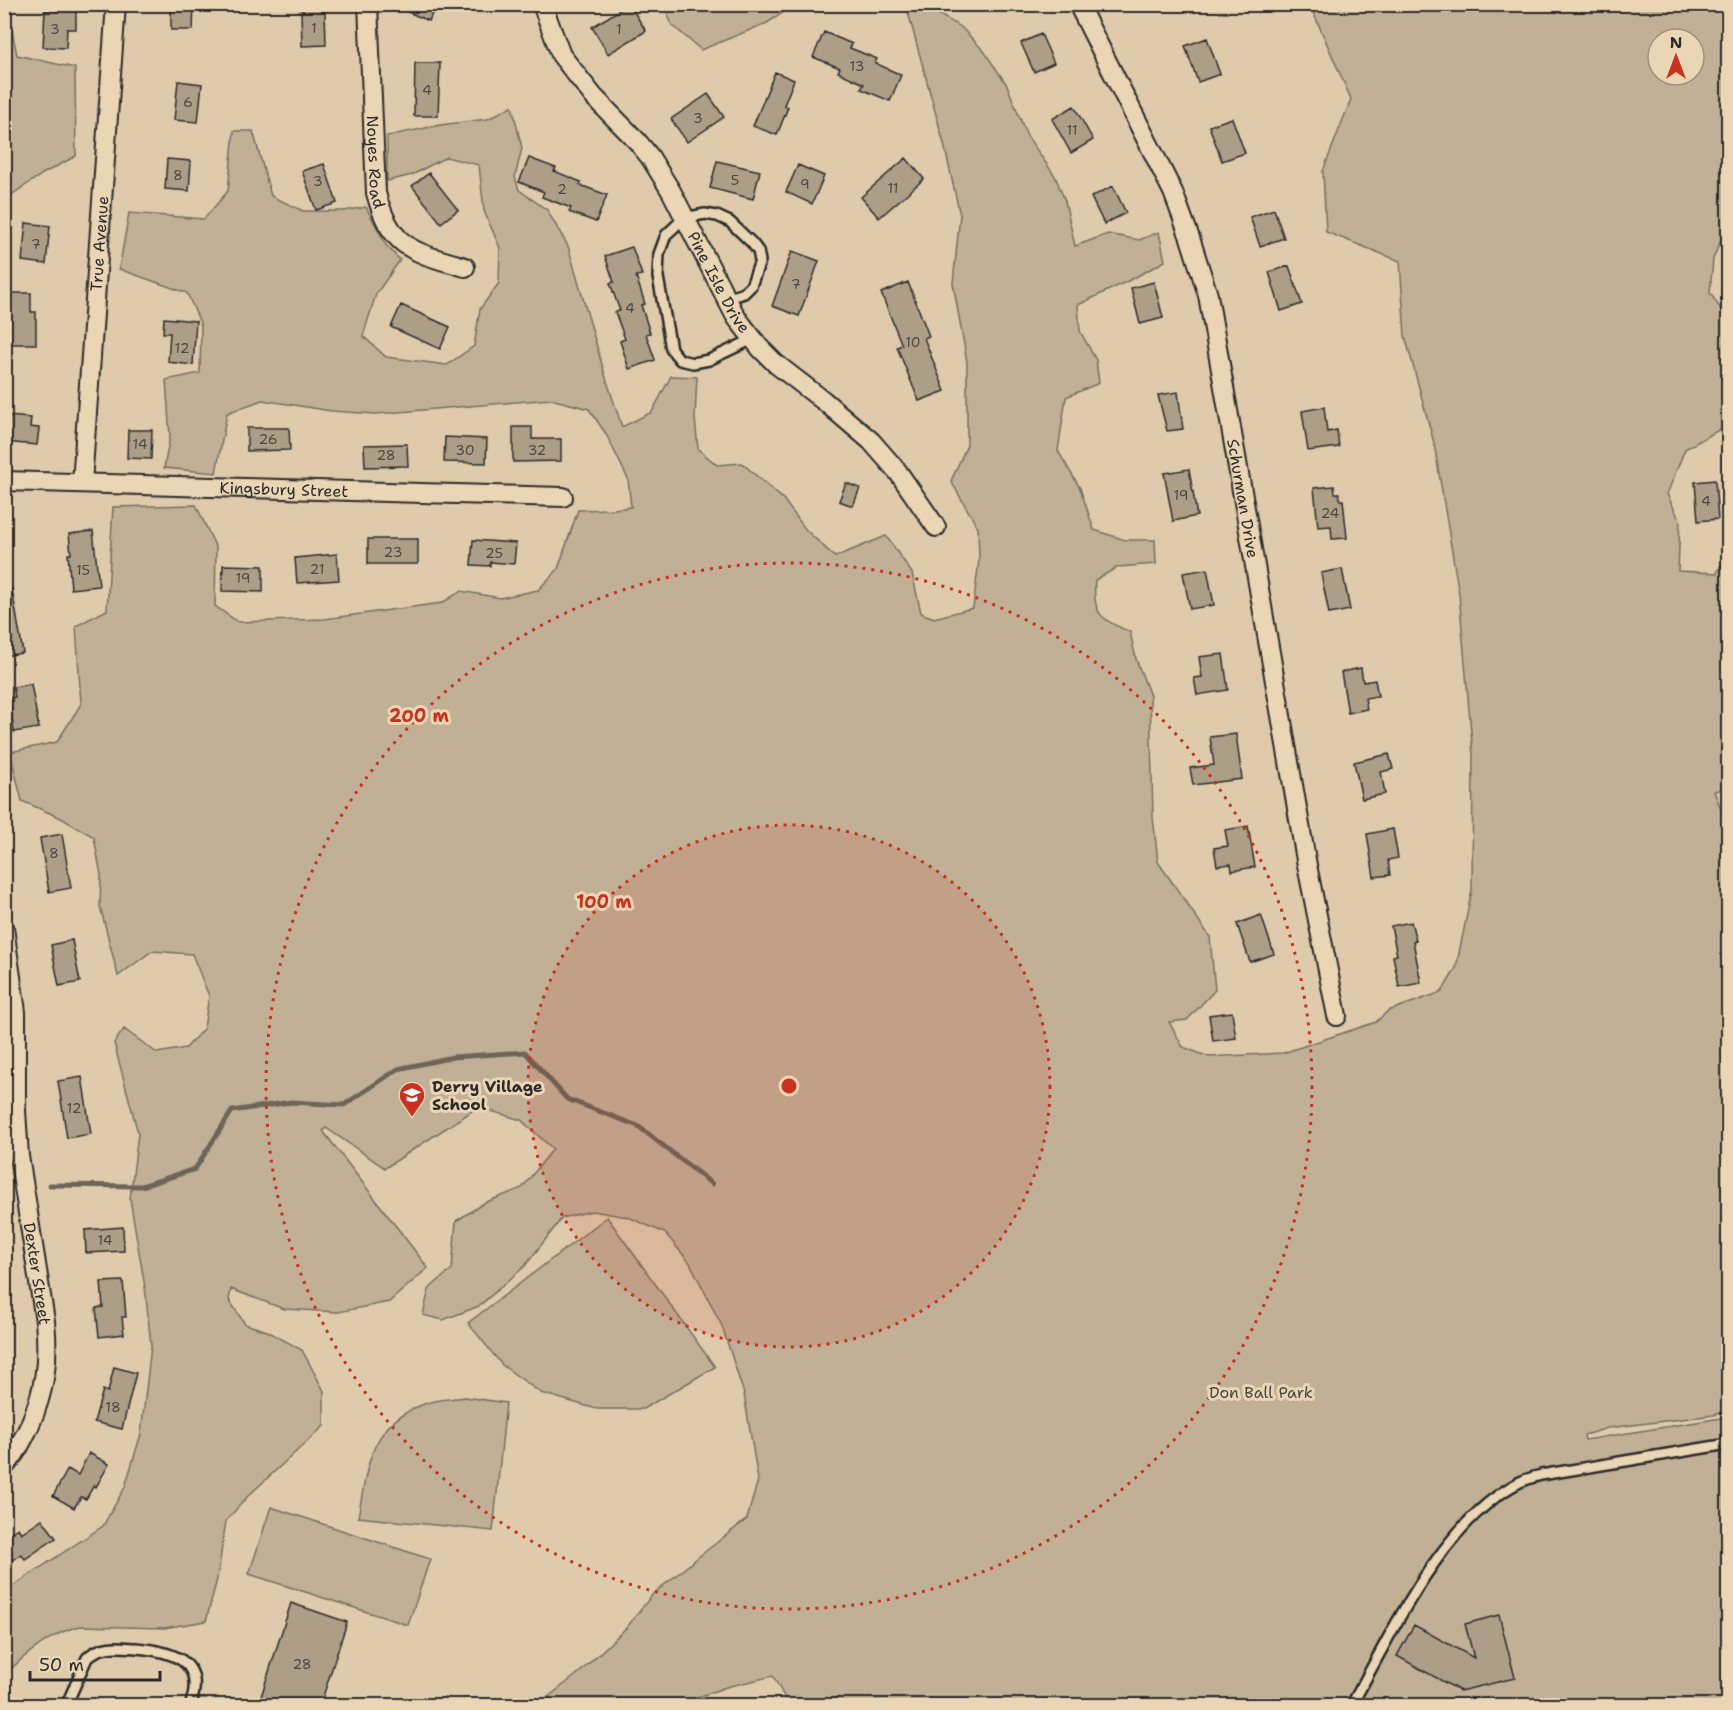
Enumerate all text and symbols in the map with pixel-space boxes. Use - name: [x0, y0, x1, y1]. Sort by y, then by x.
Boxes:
- house number: 1: [311, 19, 317, 37]
- house number: 3: [50, 20, 60, 38]
- house number: 1: [616, 20, 622, 38]
- north arrow: [1646, 27, 1706, 87]
- text: N: [1670, 32, 1682, 53]
- house number: 13: [850, 57, 864, 75]
- house number: 4: [422, 81, 432, 99]
- house number: 6: [183, 93, 193, 111]
- house number: 3: [693, 109, 703, 127]
- street label: Noyes Road: [362, 115, 390, 211]
- house number: 11: [1066, 121, 1078, 139]
- house number: 8: [173, 166, 183, 184]
- house number: 5: [731, 171, 739, 189]
- house number: 3: [313, 172, 323, 190]
- house number: 9: [800, 175, 810, 193]
- house number: 11: [887, 179, 899, 197]
- house number: 2: [557, 180, 567, 198]
- street label: True Avenue: [85, 195, 113, 292]
- street label: Pine Isle Drive: [683, 228, 755, 337]
- house number: 7: [31, 235, 41, 253]
- house number: 7: [791, 275, 801, 293]
- house number: 4: [625, 299, 635, 317]
- house number: 10: [905, 333, 921, 351]
- house number: 12: [175, 339, 189, 357]
- house number: 26: [259, 430, 278, 448]
- house number: 14: [132, 435, 148, 453]
- street label: Schurman Drive: [1223, 437, 1264, 560]
- house number: 30: [455, 441, 475, 459]
- house number: 32: [528, 441, 546, 459]
- house number: 28: [376, 446, 396, 464]
- street label: Kingsbury Street: [219, 477, 349, 501]
- house number: 19: [1173, 486, 1189, 504]
- house number: 4: [1701, 492, 1711, 510]
- house number: 24: [1321, 504, 1340, 522]
- house number: 23: [384, 543, 402, 561]
- house number: 25: [485, 544, 503, 562]
- house number: 21: [310, 560, 324, 578]
- house number: 15: [76, 561, 90, 579]
- house number: 19: [235, 569, 251, 587]
- text: 200 m: [389, 704, 450, 728]
- house number: 8: [49, 844, 59, 862]
- text: 100 m: [576, 890, 632, 914]
- place label: Derry Village School: [432, 1076, 543, 1115]
- centre of rings: [779, 1076, 799, 1096]
- school or university icon: Derry Village School: [397, 1080, 427, 1118]
- house number: 12: [67, 1099, 81, 1117]
- street label: Dexter Street: [19, 1221, 56, 1326]
- house number: 14: [97, 1231, 113, 1249]
- park label: Don Ball Park: [1209, 1382, 1313, 1403]
- house number: 18: [105, 1398, 121, 1416]
- scale bar: [30, 1644, 160, 1682]
- text: 50 m: [39, 1653, 84, 1677]
- house number: 28: [292, 1655, 312, 1673]

